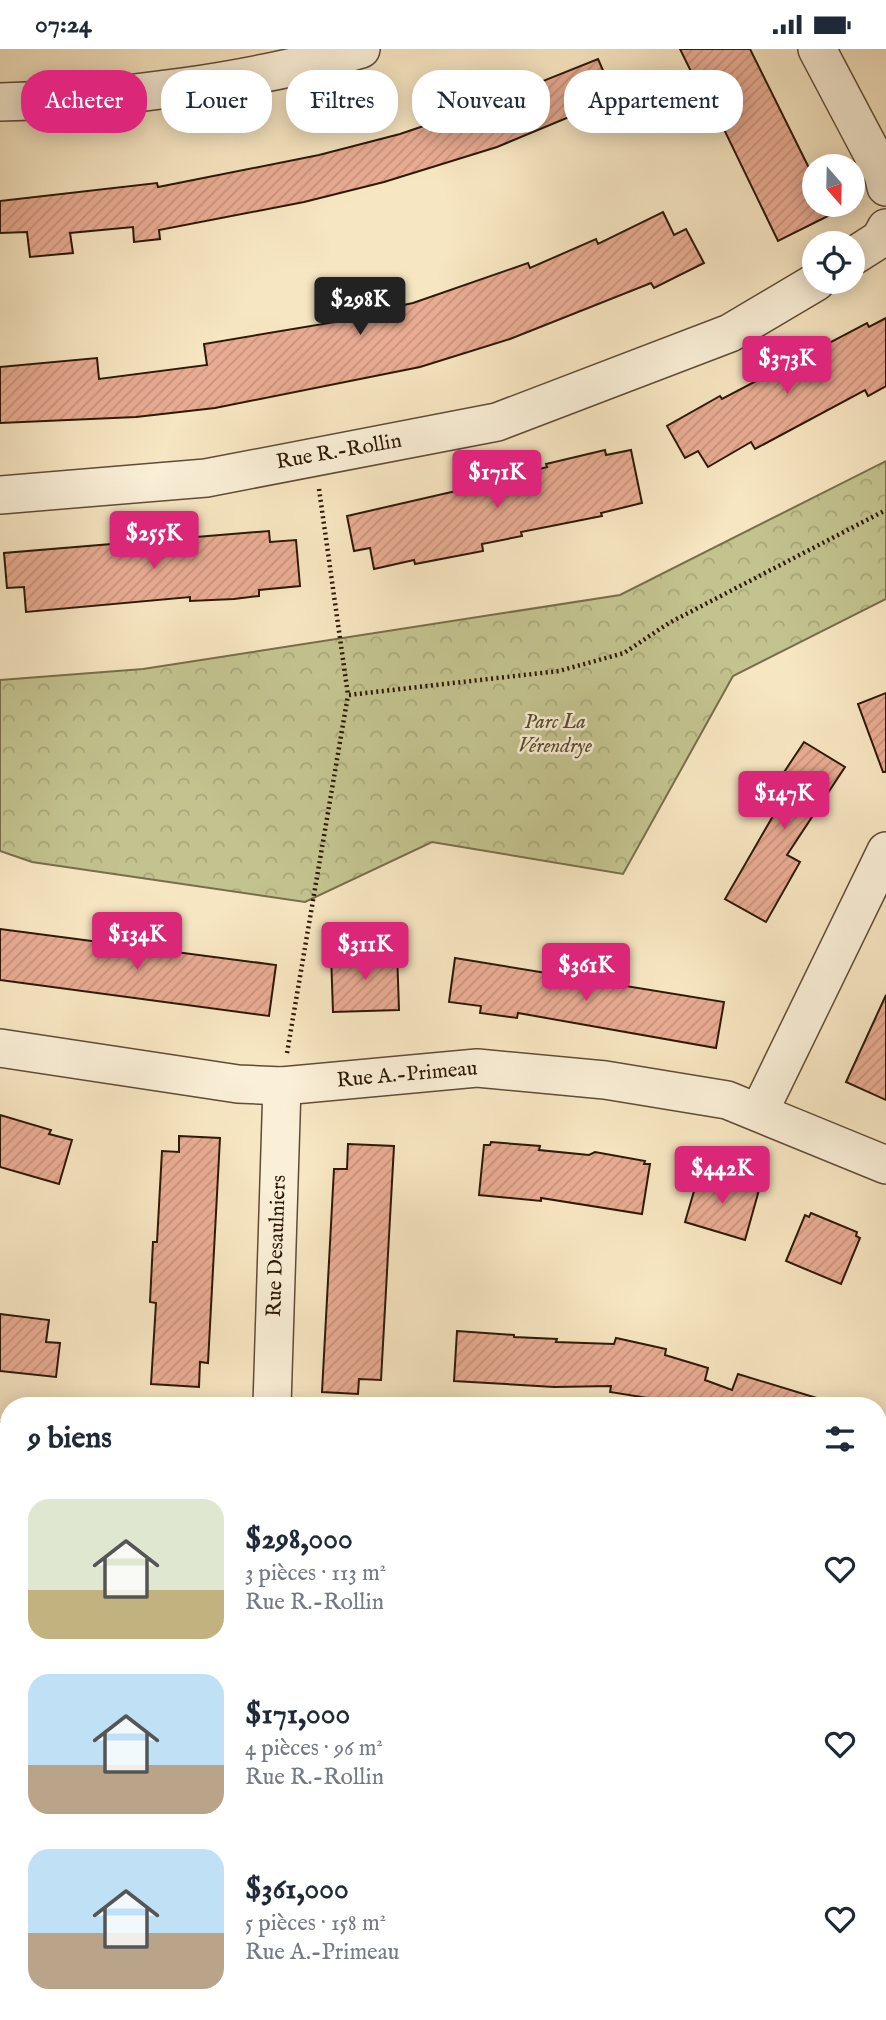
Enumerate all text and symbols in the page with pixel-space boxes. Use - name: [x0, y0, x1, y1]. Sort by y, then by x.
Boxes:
- text: 07:24: [35, 8, 92, 41]
- chip: Acheter: [21, 70, 147, 133]
- chip: Louer: [161, 70, 272, 133]
- chip: Filtres: [286, 70, 398, 133]
- chip: Nouveau: [412, 70, 550, 133]
- chip: Appartement: [564, 70, 743, 133]
- north arrow: [802, 154, 864, 217]
- map controls: [802, 154, 865, 294]
- button: locate: [802, 231, 865, 294]
- pin: $298K: [311, 278, 409, 337]
- text: $298K: [330, 285, 390, 314]
- pin: $373K: [738, 337, 836, 396]
- text: $373K: [758, 344, 816, 373]
- street label: Rue R.-Rollin: [274, 428, 404, 476]
- pin: $171K: [448, 451, 546, 510]
- text: $171K: [468, 458, 526, 487]
- pin: $255K: [105, 511, 203, 571]
- text: $255K: [126, 519, 182, 548]
- park label: Parc La Vérendrye: [518, 709, 592, 760]
- pin: $147K: [735, 771, 833, 831]
- text: $147K: [754, 779, 814, 808]
- pin: $134K: [88, 913, 186, 972]
- text: $134K: [108, 920, 166, 949]
- pin: $311K: [316, 923, 414, 982]
- text: $311K: [337, 930, 393, 959]
- pin: $361K: [537, 943, 635, 1003]
- text: $361K: [558, 951, 614, 980]
- street label: Rue A.-Primeau: [336, 1055, 479, 1095]
- pin: $442K: [673, 1147, 771, 1206]
- text: $442K: [691, 1154, 753, 1183]
- street label: Rue Desaulniers: [261, 1175, 293, 1317]
- text: 9 biens: [28, 1420, 112, 1458]
- icon: filters: [821, 1420, 859, 1458]
- text: $298,000: [245, 1521, 353, 1559]
- icon: home: [84, 1527, 168, 1611]
- icon: heart: [821, 1550, 859, 1588]
- text: 3 pièces · 113 m²: [245, 1559, 386, 1588]
- text: Rue R.-Rollin: [245, 1588, 384, 1617]
- text: $171,000: [245, 1696, 350, 1734]
- icon: home: [84, 1702, 168, 1786]
- icon: heart: [821, 1725, 859, 1763]
- text: 4 pièces · 96 m²: [245, 1734, 383, 1763]
- text: Rue R.-Rollin: [245, 1763, 384, 1792]
- text: $361,000: [245, 1871, 349, 1909]
- icon: home: [84, 1877, 168, 1961]
- icon: heart: [821, 1900, 859, 1938]
- text: 5 pièces · 158 m²: [245, 1909, 386, 1938]
- text: Rue A.-Primeau: [245, 1938, 400, 1967]

